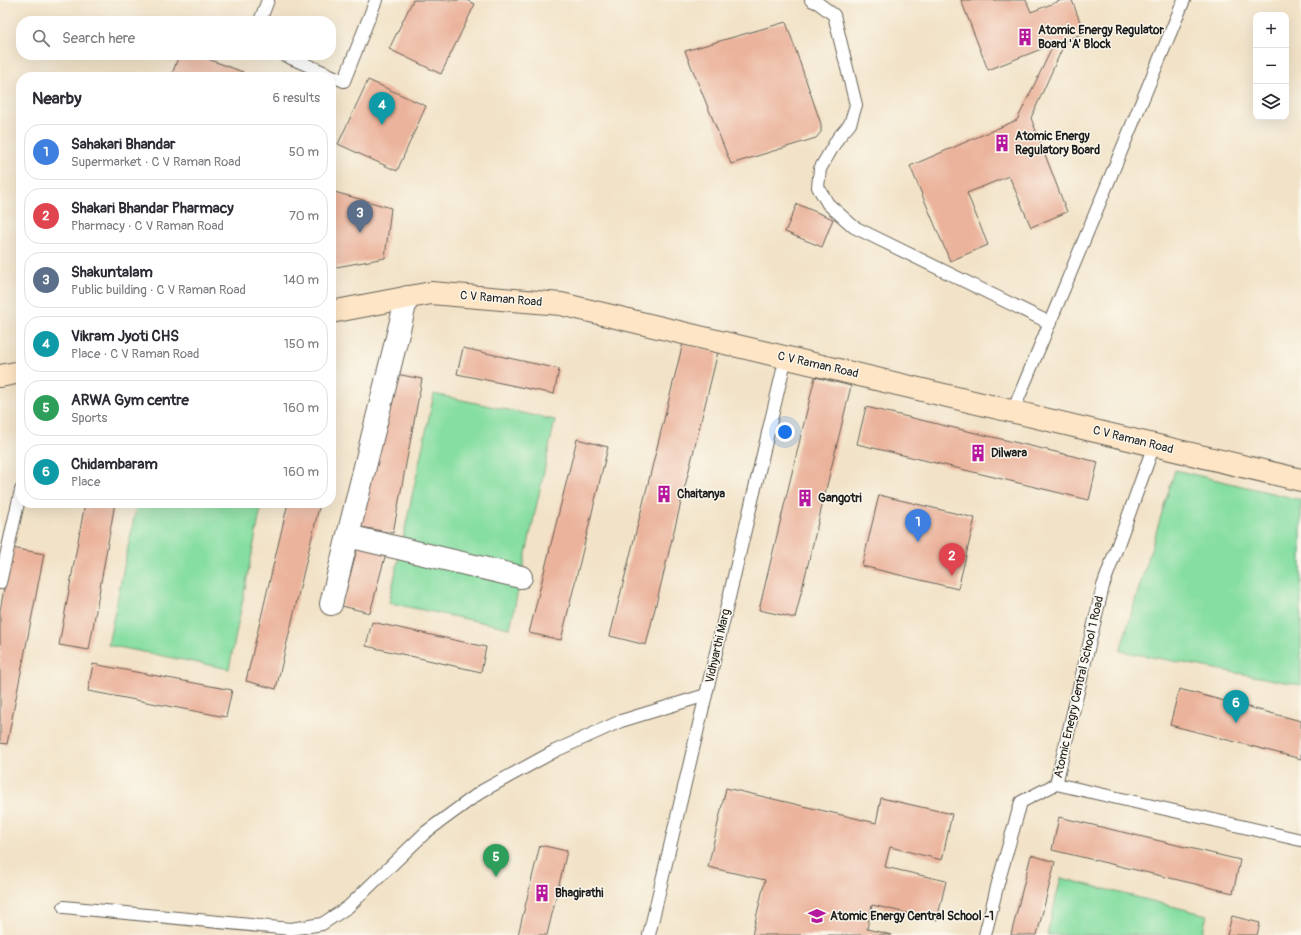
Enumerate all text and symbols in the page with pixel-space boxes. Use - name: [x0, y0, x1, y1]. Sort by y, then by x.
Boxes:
- map controls: [1253, 12, 1289, 120]
- button: +: [1253, 12, 1289, 48]
- search box: [16, 16, 336, 60]
- place label: Atomic Energy Regulator Board 'A' Block: [1038, 23, 1164, 52]
- icon: search: [30, 27, 52, 49]
- building icon: Atomic Energy Regulator Board 'A' Block: [1015, 27, 1035, 47]
- text: Search here: [62, 29, 135, 48]
- button: −: [1253, 48, 1289, 84]
- button: layers: [1253, 84, 1289, 120]
- text: Nearby: [32, 88, 81, 109]
- text: 6 results: [273, 90, 320, 106]
- pin: 4: [369, 92, 395, 125]
- place label: Atomic Energy Regulatory Board: [1015, 129, 1100, 158]
- building icon: Atomic Energy Regulatory Board: [992, 133, 1012, 153]
- text: Sahakari Bhandar: [71, 135, 175, 154]
- text: 1: [43, 144, 49, 160]
- text: 50 m: [289, 144, 319, 160]
- text: Supermarket · C V Raman Road: [71, 154, 241, 170]
- text: Shakari Bhandar Pharmacy: [71, 199, 234, 218]
- pin: 3: [347, 200, 373, 233]
- text: 2: [42, 208, 50, 224]
- text: 70 m: [289, 208, 319, 224]
- text: Pharmacy · C V Raman Road: [71, 218, 224, 234]
- text: Shakuntalam: [71, 263, 153, 282]
- text: 3: [42, 272, 50, 288]
- text: 140 m: [283, 272, 319, 288]
- text: Public building · C V Raman Road: [71, 282, 246, 298]
- street label: C V Raman Road: [459, 288, 543, 310]
- text: Vikram Jyoti CHS: [71, 327, 179, 346]
- text: 4: [42, 336, 50, 352]
- text: 150 m: [284, 336, 319, 352]
- text: Place · C V Raman Road: [71, 346, 200, 362]
- street label: C V Raman Road: [776, 348, 860, 382]
- text: ARWA Gym centre: [71, 391, 189, 410]
- text: 5: [42, 400, 50, 416]
- text: 160 m: [283, 400, 319, 416]
- text: Sports: [71, 410, 107, 426]
- your location: [775, 422, 795, 442]
- street label: C V Raman Road: [1091, 423, 1175, 457]
- building icon: Dilwara: [968, 443, 988, 463]
- place label: Dilwara: [991, 446, 1027, 461]
- text: Chidambaram: [71, 455, 158, 474]
- text: 6: [42, 464, 50, 480]
- text: 160 m: [283, 464, 319, 480]
- text: Place: [71, 474, 100, 490]
- building icon: Chaitanya: [654, 484, 674, 504]
- place label: Chaitanya: [677, 487, 725, 502]
- building icon: Gangotri: [795, 488, 815, 508]
- place label: Gangotri: [818, 491, 862, 506]
- pin: 1: [905, 509, 931, 542]
- pin: 2: [939, 543, 965, 576]
- street label: Atomic Enegry Central School 1 Road: [1051, 594, 1107, 779]
- street label: Vidhyarthi Marg: [702, 607, 734, 685]
- pin: 6: [1223, 690, 1249, 723]
- pin: 5: [483, 844, 509, 877]
- building icon: Bhagirathi: [532, 883, 552, 903]
- place label: Bhagirathi: [555, 886, 603, 901]
- school or university icon: Atomic Energy Central School -1: [807, 906, 827, 926]
- place label: Atomic Energy Central School -1: [830, 909, 994, 924]

